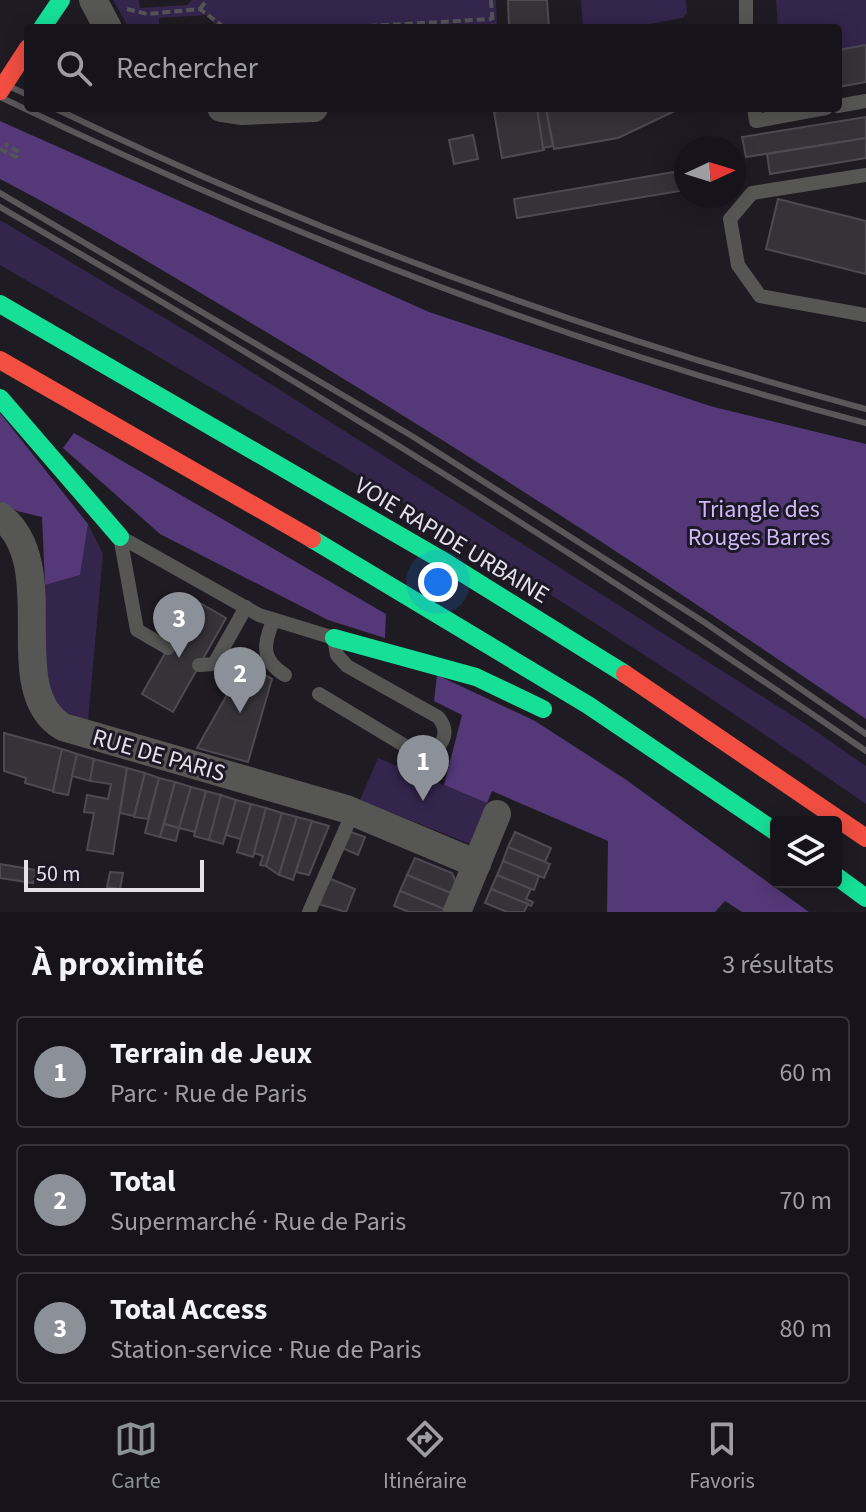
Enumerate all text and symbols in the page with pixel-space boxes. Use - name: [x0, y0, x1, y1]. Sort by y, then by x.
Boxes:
- search box: [24, 24, 842, 112]
- icon: search: [52, 46, 96, 90]
- text: Rechercher: [116, 47, 258, 90]
- north arrow: [674, 136, 746, 208]
- street label: VOIE RAPIDE URBAINE: [348, 468, 556, 612]
- park label: Triangle des Rouges Barres: [688, 492, 830, 555]
- your location: [418, 562, 458, 602]
- pin: 3: [153, 592, 205, 658]
- pin: 2: [214, 647, 266, 713]
- street label: RUE DE PARIS: [88, 720, 230, 791]
- pin: 1: [397, 735, 449, 801]
- map controls: [770, 816, 842, 888]
- button: layers: [770, 816, 842, 888]
- scale bar: [24, 856, 204, 892]
- text: 50 m: [36, 858, 81, 890]
- text: À proximité: [32, 940, 204, 989]
- text: 3 résultats: [722, 946, 834, 983]
- text: Terrain de Jeux: [110, 1032, 312, 1075]
- text: 1: [53, 1054, 67, 1091]
- text: 60 m: [779, 1054, 832, 1091]
- text: Parc · Rue de Paris: [110, 1075, 307, 1112]
- text: Total: [110, 1160, 176, 1203]
- text: 2: [53, 1182, 67, 1219]
- text: 70 m: [779, 1182, 832, 1219]
- text: Supermarché · Rue de Paris: [110, 1203, 406, 1240]
- text: Total Access: [110, 1288, 267, 1331]
- text: 3: [53, 1310, 67, 1347]
- text: 80 m: [779, 1310, 832, 1347]
- text: Station-service · Rue de Paris: [110, 1331, 422, 1368]
- tab: Carte: [111, 1417, 161, 1497]
- tab: Itinéraire: [383, 1417, 467, 1497]
- tab: Favoris: [689, 1417, 755, 1497]

